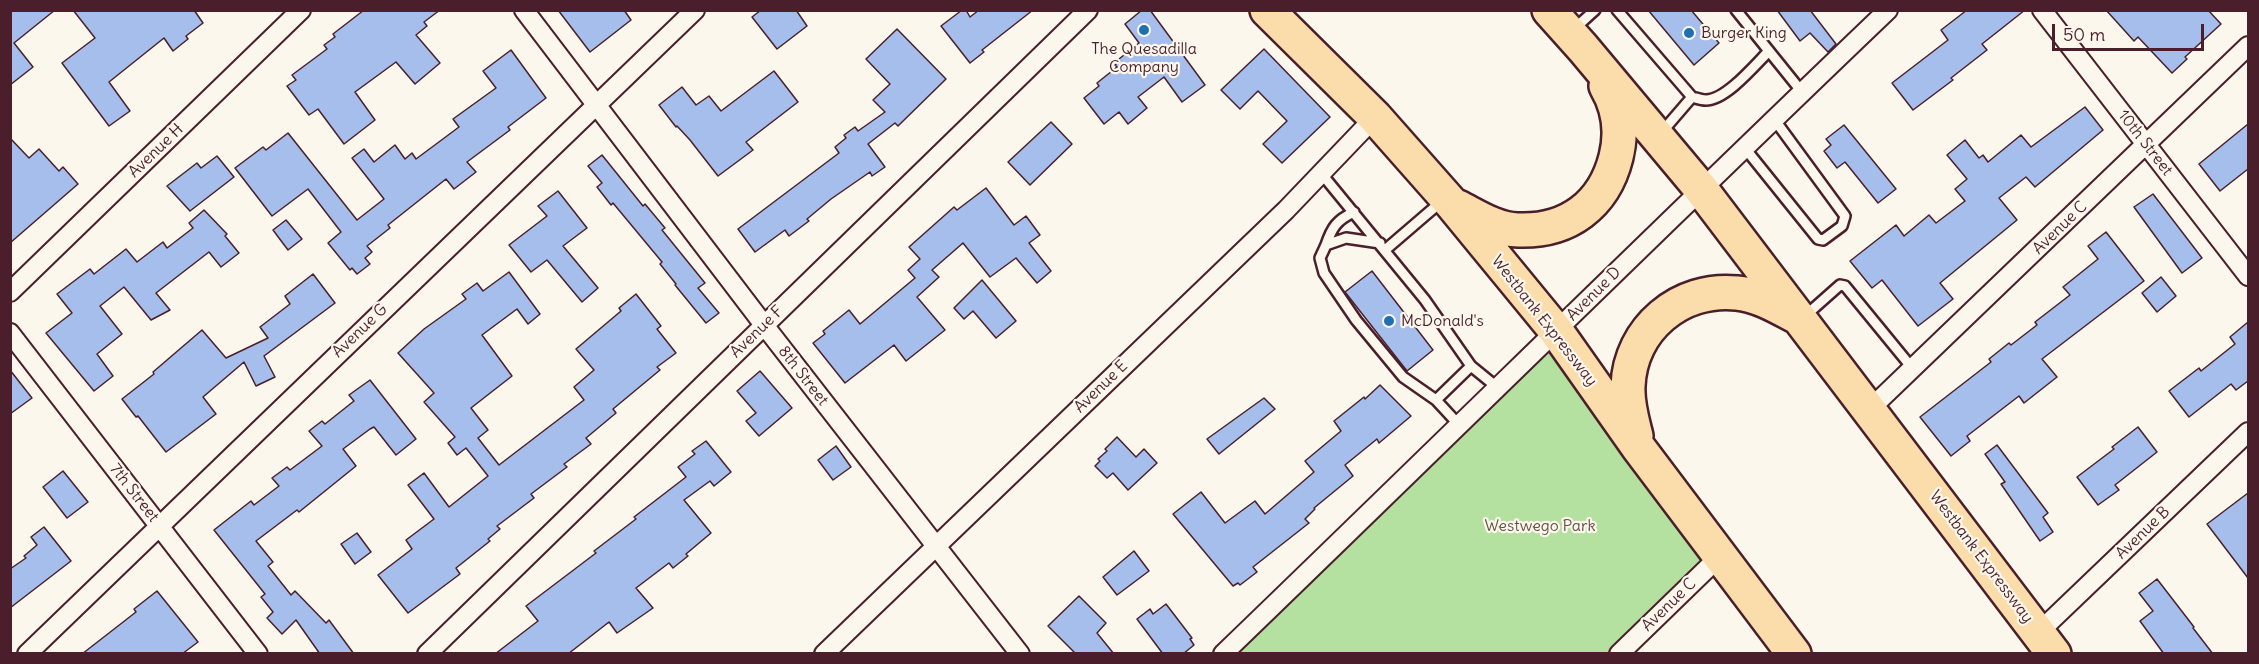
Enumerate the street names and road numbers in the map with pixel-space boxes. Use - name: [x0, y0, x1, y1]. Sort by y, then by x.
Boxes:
- street label: 10th Street: [2113, 106, 2177, 180]
- street label: Avenue H: [125, 120, 187, 182]
- street label: Avenue C: [2029, 197, 2091, 259]
- street label: Westbank Expressway: [1487, 252, 1601, 390]
- street label: Avenue D: [1563, 263, 1625, 325]
- street label: Avenue G: [329, 300, 391, 362]
- street label: Avenue F: [726, 302, 788, 362]
- street label: 8th Street: [774, 342, 832, 410]
- street label: Avenue E: [1070, 357, 1132, 417]
- street label: 7th Street: [105, 460, 163, 526]
- street label: Westbank Expressway: [1925, 487, 2037, 627]
- street label: Avenue B: [2112, 503, 2174, 563]
- street label: Avenue C: [1638, 574, 1700, 636]

